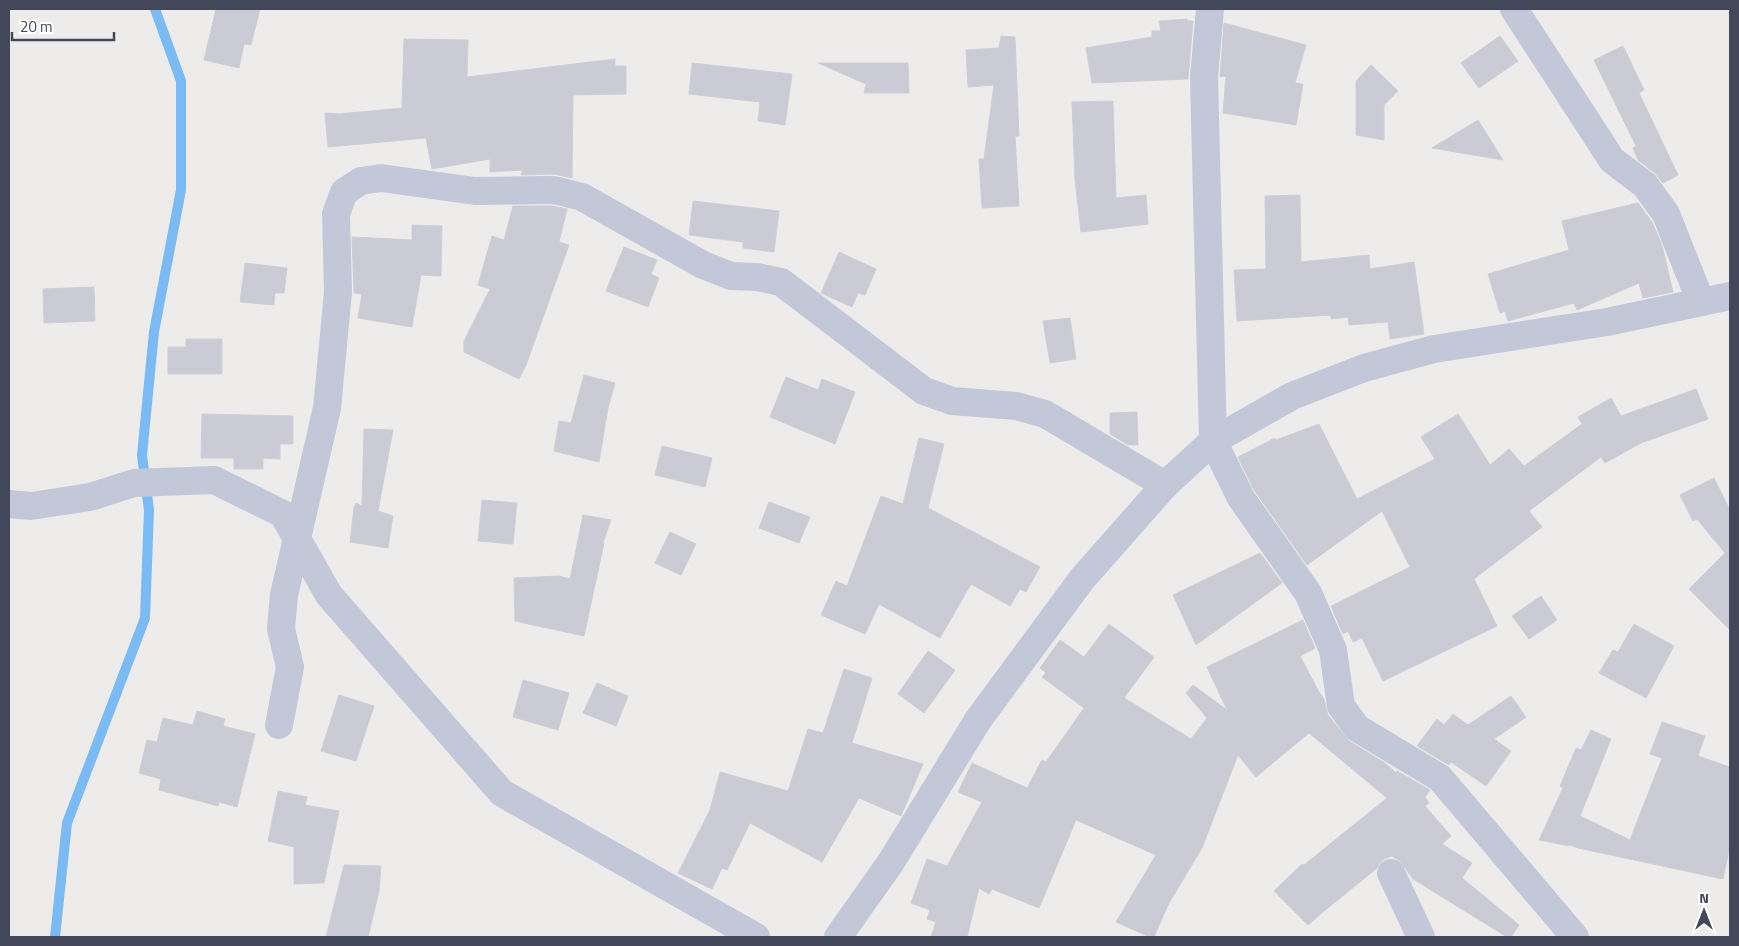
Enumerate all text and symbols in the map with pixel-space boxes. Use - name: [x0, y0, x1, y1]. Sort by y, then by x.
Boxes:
- scale bar: [12, 10, 115, 42]
- text: 20 m: [20, 15, 53, 38]
- north arrow: [1679, 886, 1729, 936]
- text: N: [1699, 887, 1709, 908]

